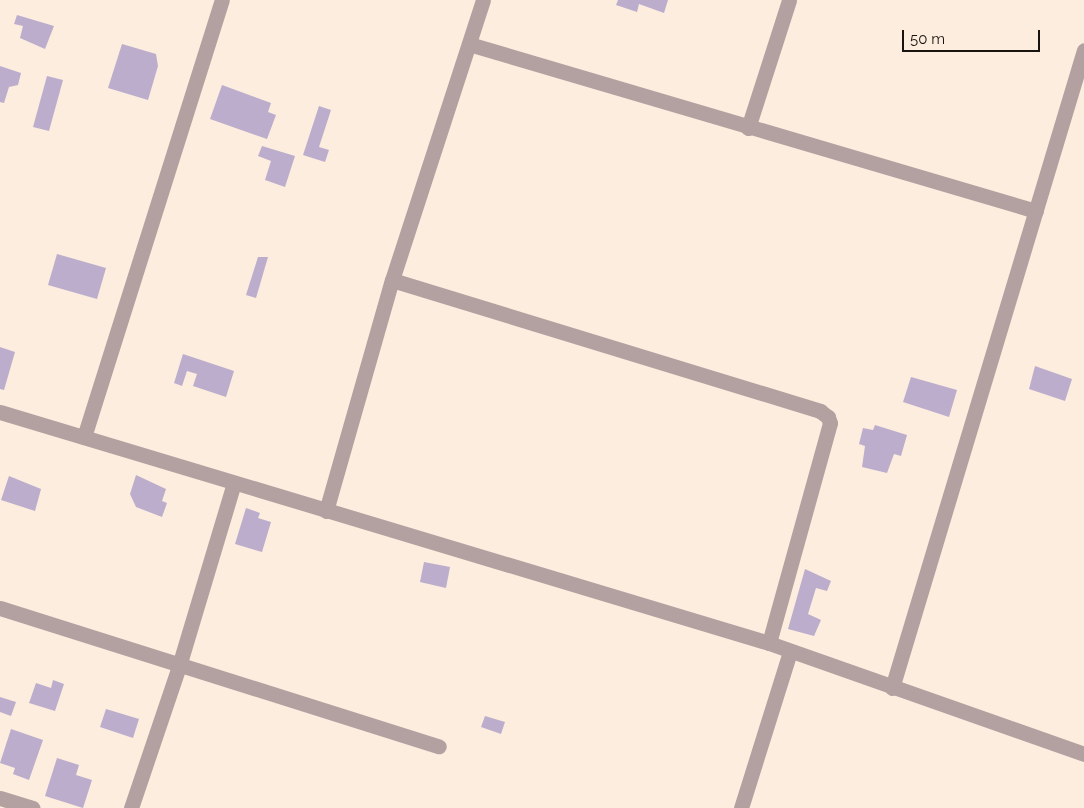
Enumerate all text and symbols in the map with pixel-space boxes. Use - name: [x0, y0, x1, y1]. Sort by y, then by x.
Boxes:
- scale bar: [904, 20, 1042, 52]
- text: 50 m: [910, 30, 945, 48]

